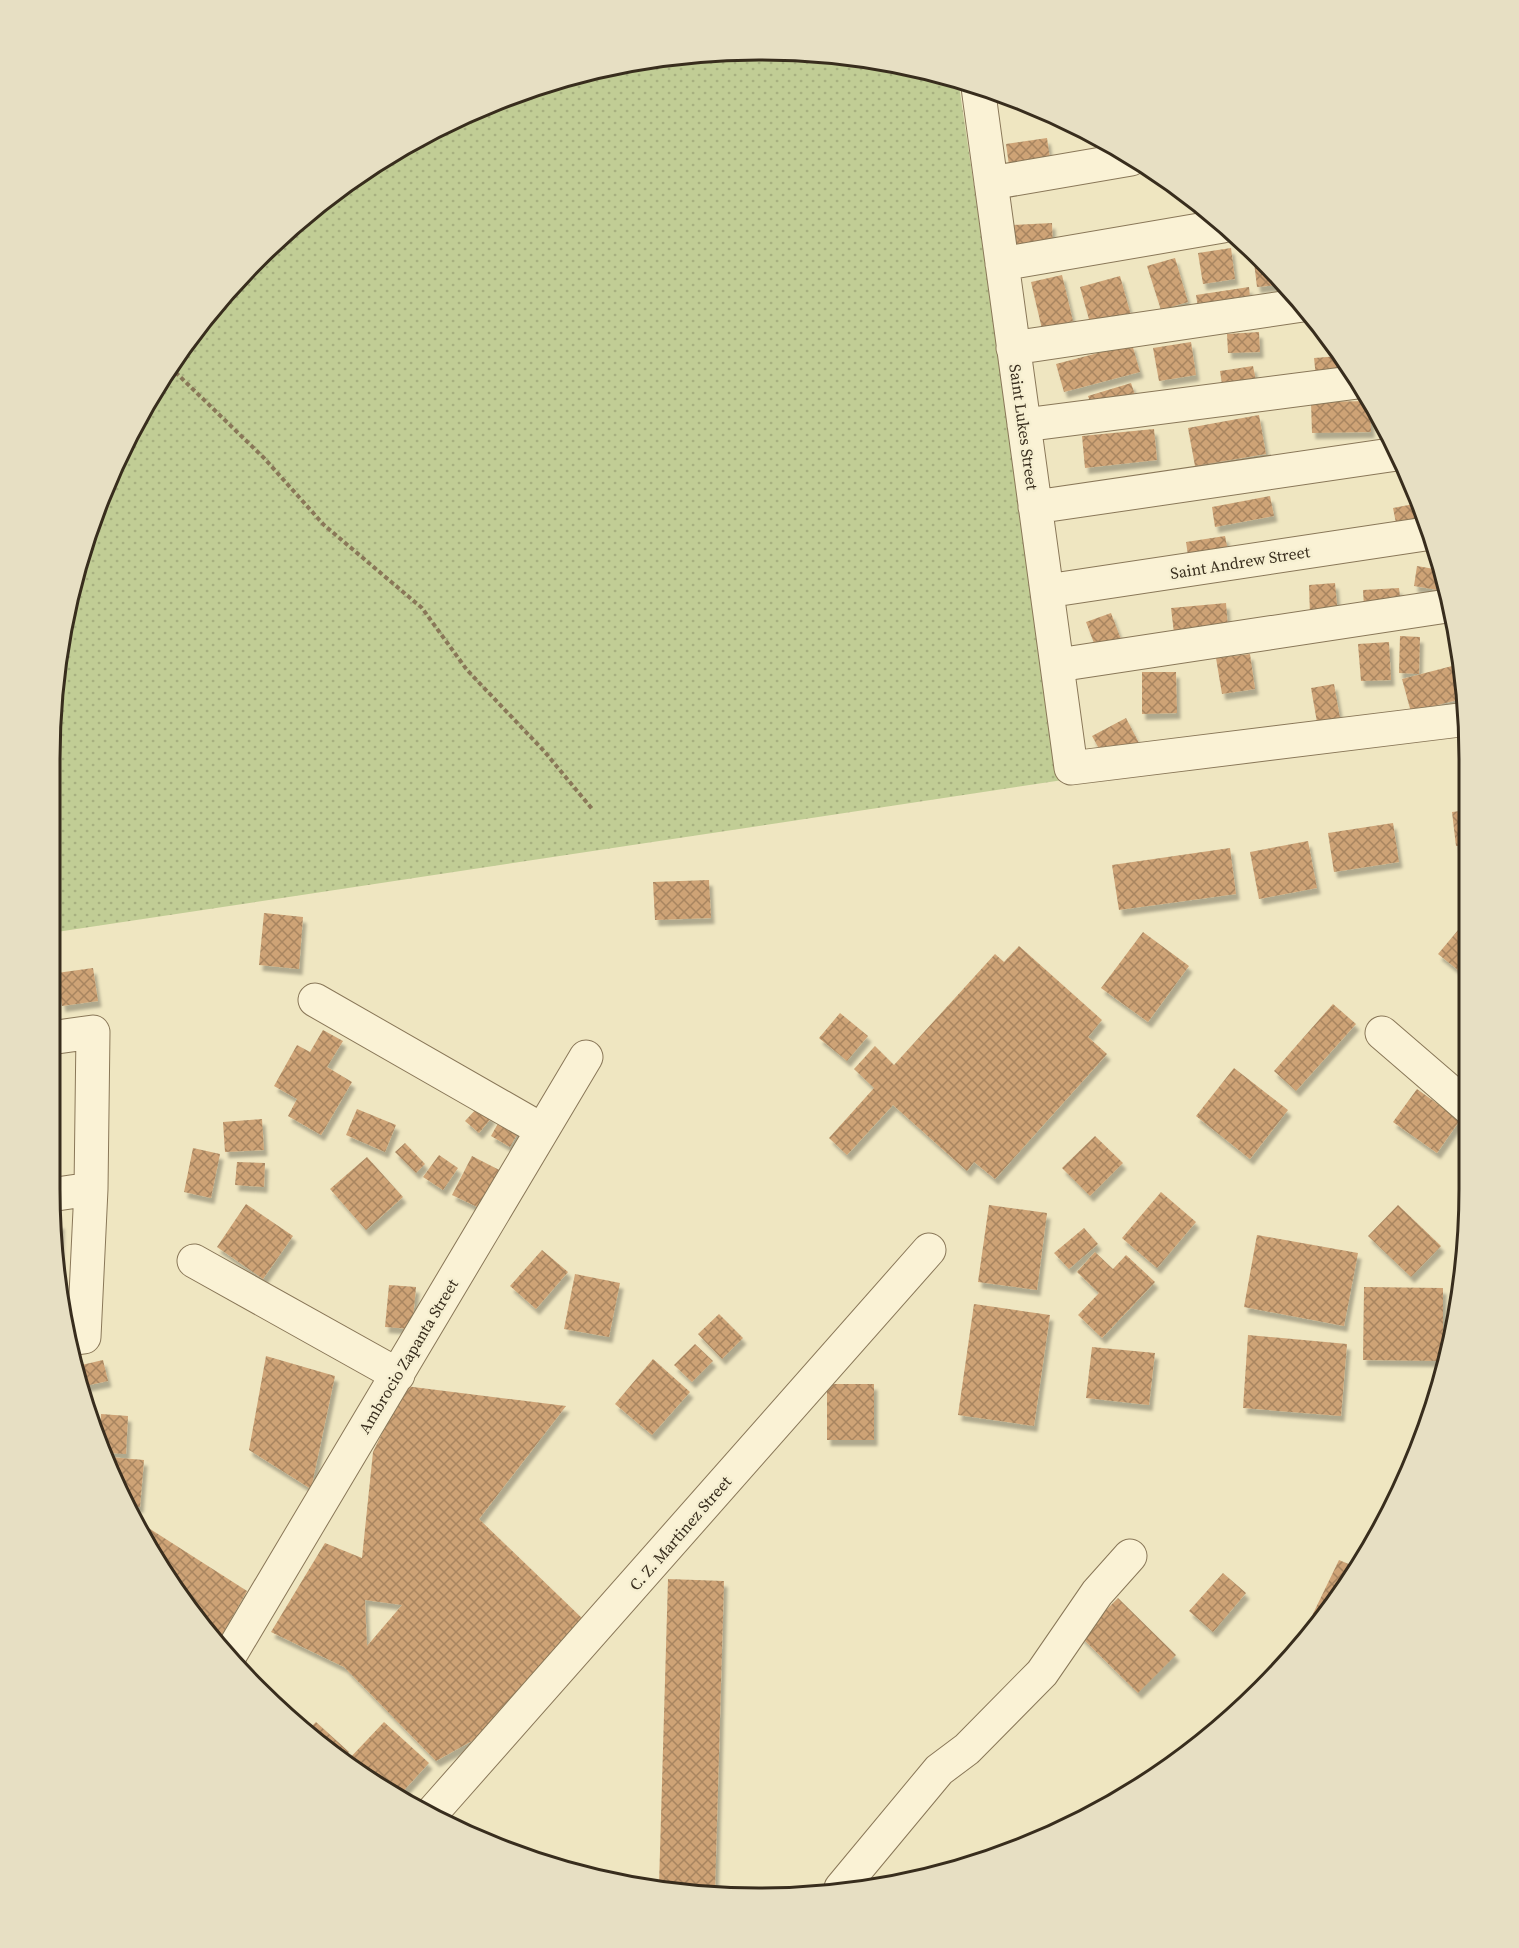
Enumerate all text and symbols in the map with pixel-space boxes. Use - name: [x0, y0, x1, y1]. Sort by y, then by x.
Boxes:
- street label: Saint Lukes Street: [1004, 363, 1044, 492]
- street label: Saint Andrew Street: [1169, 540, 1312, 584]
- street label: Ambrocio Zapanta Street: [353, 1274, 463, 1437]
- street label: C. Z. Martinez Street: [624, 1470, 737, 1595]

